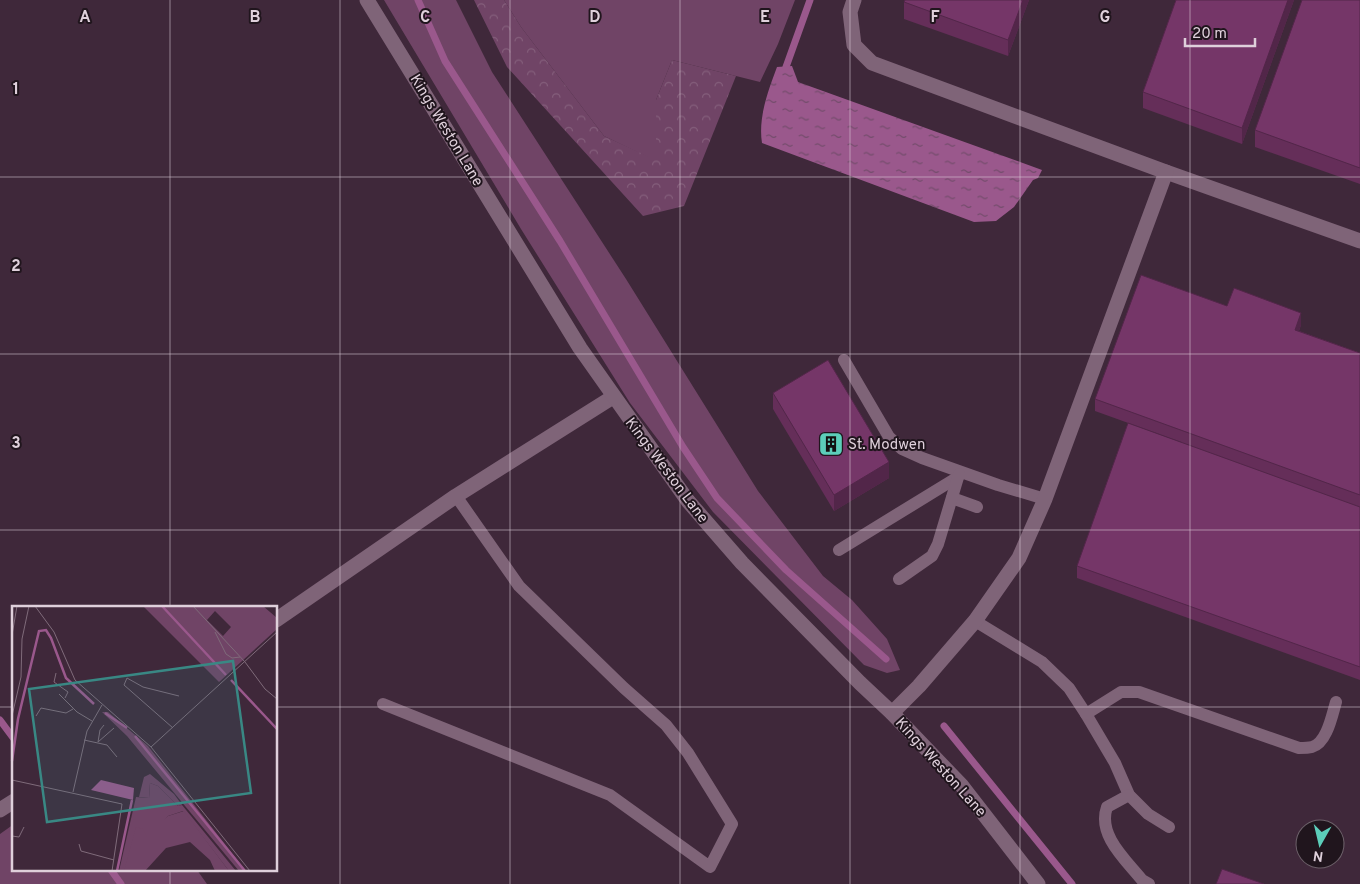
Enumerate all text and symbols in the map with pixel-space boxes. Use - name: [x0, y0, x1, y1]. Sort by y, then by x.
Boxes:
- text: A: [79, 8, 91, 28]
- text: B: [249, 8, 261, 28]
- text: C: [420, 8, 430, 28]
- text: D: [589, 8, 601, 28]
- text: E: [760, 8, 770, 28]
- text: F: [930, 8, 940, 28]
- text: G: [1100, 8, 1110, 28]
- scale bar: [1185, 15, 1255, 47]
- text: 20 m: [1192, 25, 1227, 44]
- street label: Kings Weston Lane: [405, 71, 487, 190]
- text: 1: [13, 80, 19, 100]
- text: 2: [11, 257, 21, 277]
- street label: Kings Weston Lane: [620, 414, 712, 527]
- building icon: St. Modwen: [818, 431, 844, 457]
- text: 3: [11, 434, 21, 454]
- place label: St. Modwen: [848, 436, 925, 455]
- inset map: [12, 606, 278, 872]
- street label: Kings Weston Lane: [890, 714, 989, 822]
- north arrow: [1295, 819, 1345, 869]
- text: N: [1312, 846, 1325, 865]

